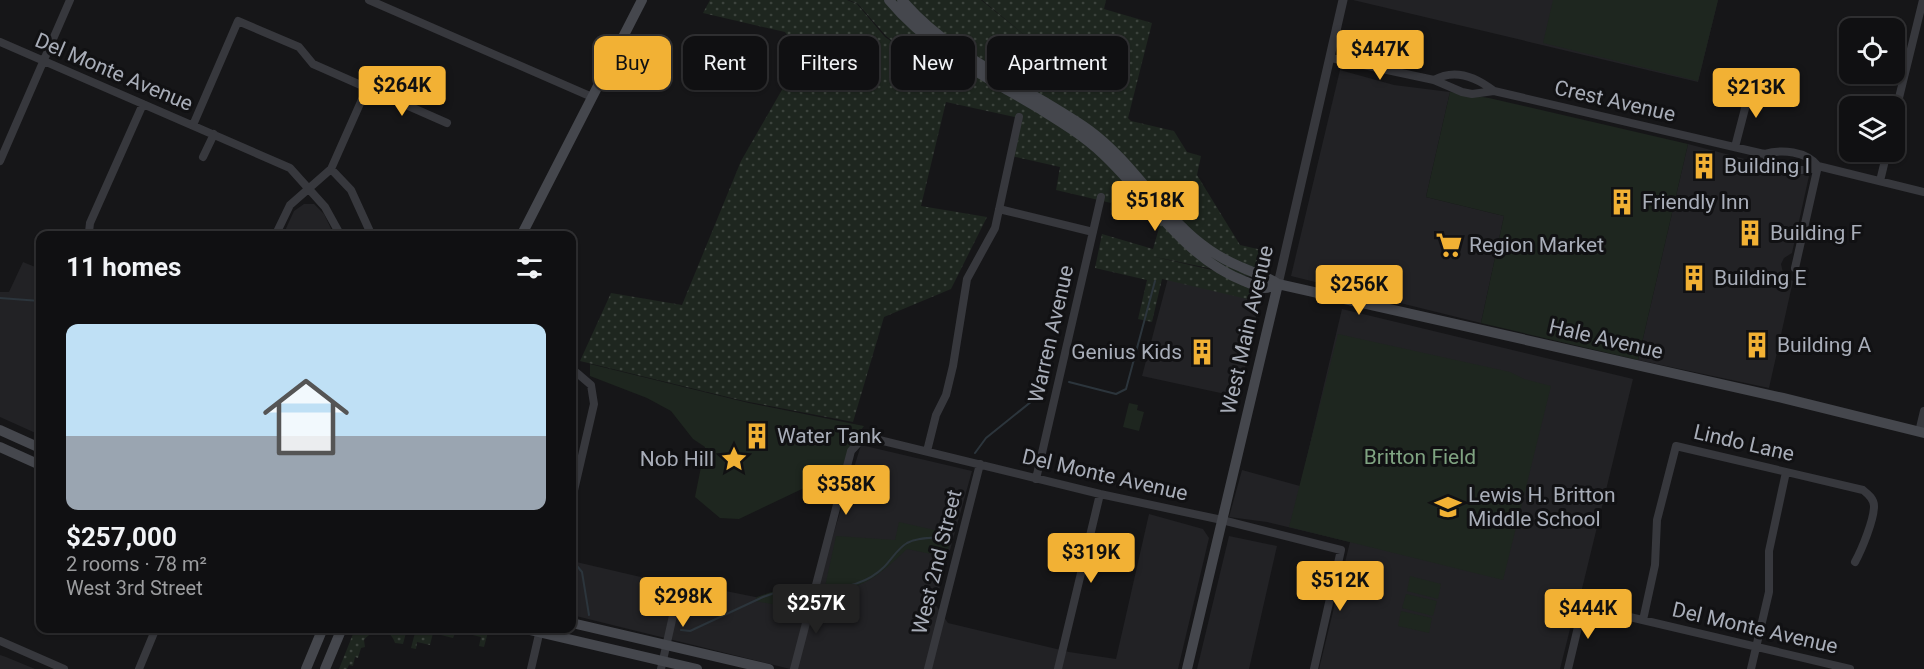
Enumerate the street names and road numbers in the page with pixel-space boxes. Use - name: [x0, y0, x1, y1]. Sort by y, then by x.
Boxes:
- street label: Del Monte Avenue: [32, 28, 196, 116]
- street label: Crest Avenue: [1552, 75, 1678, 127]
- street label: West Main Avenue: [1216, 243, 1278, 417]
- street label: Warren Avenue: [1024, 263, 1078, 405]
- street label: Hale Avenue: [1547, 314, 1665, 364]
- street label: Lindo Lane: [1691, 420, 1797, 466]
- street label: Del Monte Avenue: [1020, 444, 1190, 506]
- street label: West 2nd Street: [907, 487, 967, 637]
- street label: Del Monte Avenue: [1670, 597, 1840, 659]

